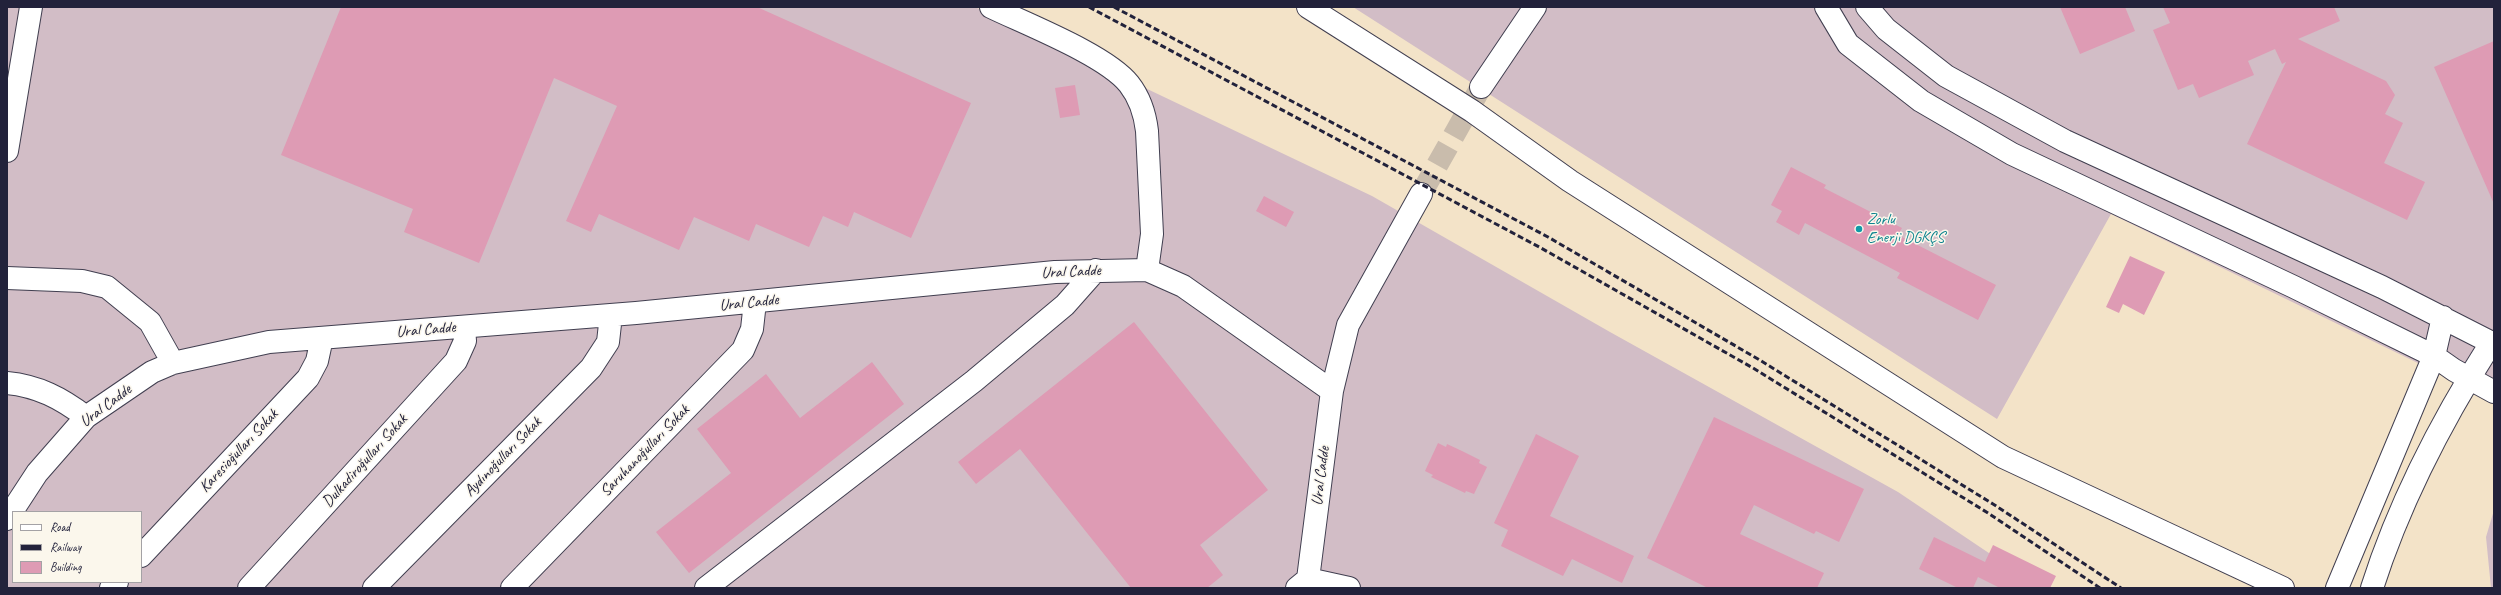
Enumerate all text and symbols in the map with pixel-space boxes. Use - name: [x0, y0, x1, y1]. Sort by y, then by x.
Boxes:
- place label: Zorlu Enerji DGKÇS: [1867, 210, 1944, 248]
- marker: Zorlu Enerji DGKÇS: [1854, 224, 1864, 234]
- street label: Ural Cadde: [1041, 261, 1101, 283]
- street label: Ural Cadde: [718, 290, 780, 316]
- street label: Ural Cadde: [396, 318, 456, 342]
- street label: Ural Cadde: [76, 380, 136, 432]
- street label: Saruhanoğulları Sokak: [596, 401, 694, 501]
- street label: Karesioğulları Sokak: [196, 405, 282, 497]
- street label: Dulkadiroğulları Sokak: [318, 411, 412, 511]
- street label: Aydınoğulları Sokak: [460, 413, 546, 501]
- street label: Ural Cadde: [1308, 445, 1334, 507]
- legend: [12, 511, 142, 583]
- text: Road: [50, 519, 70, 535]
- text: Railway: [50, 539, 81, 555]
- text: Building: [50, 559, 82, 575]

